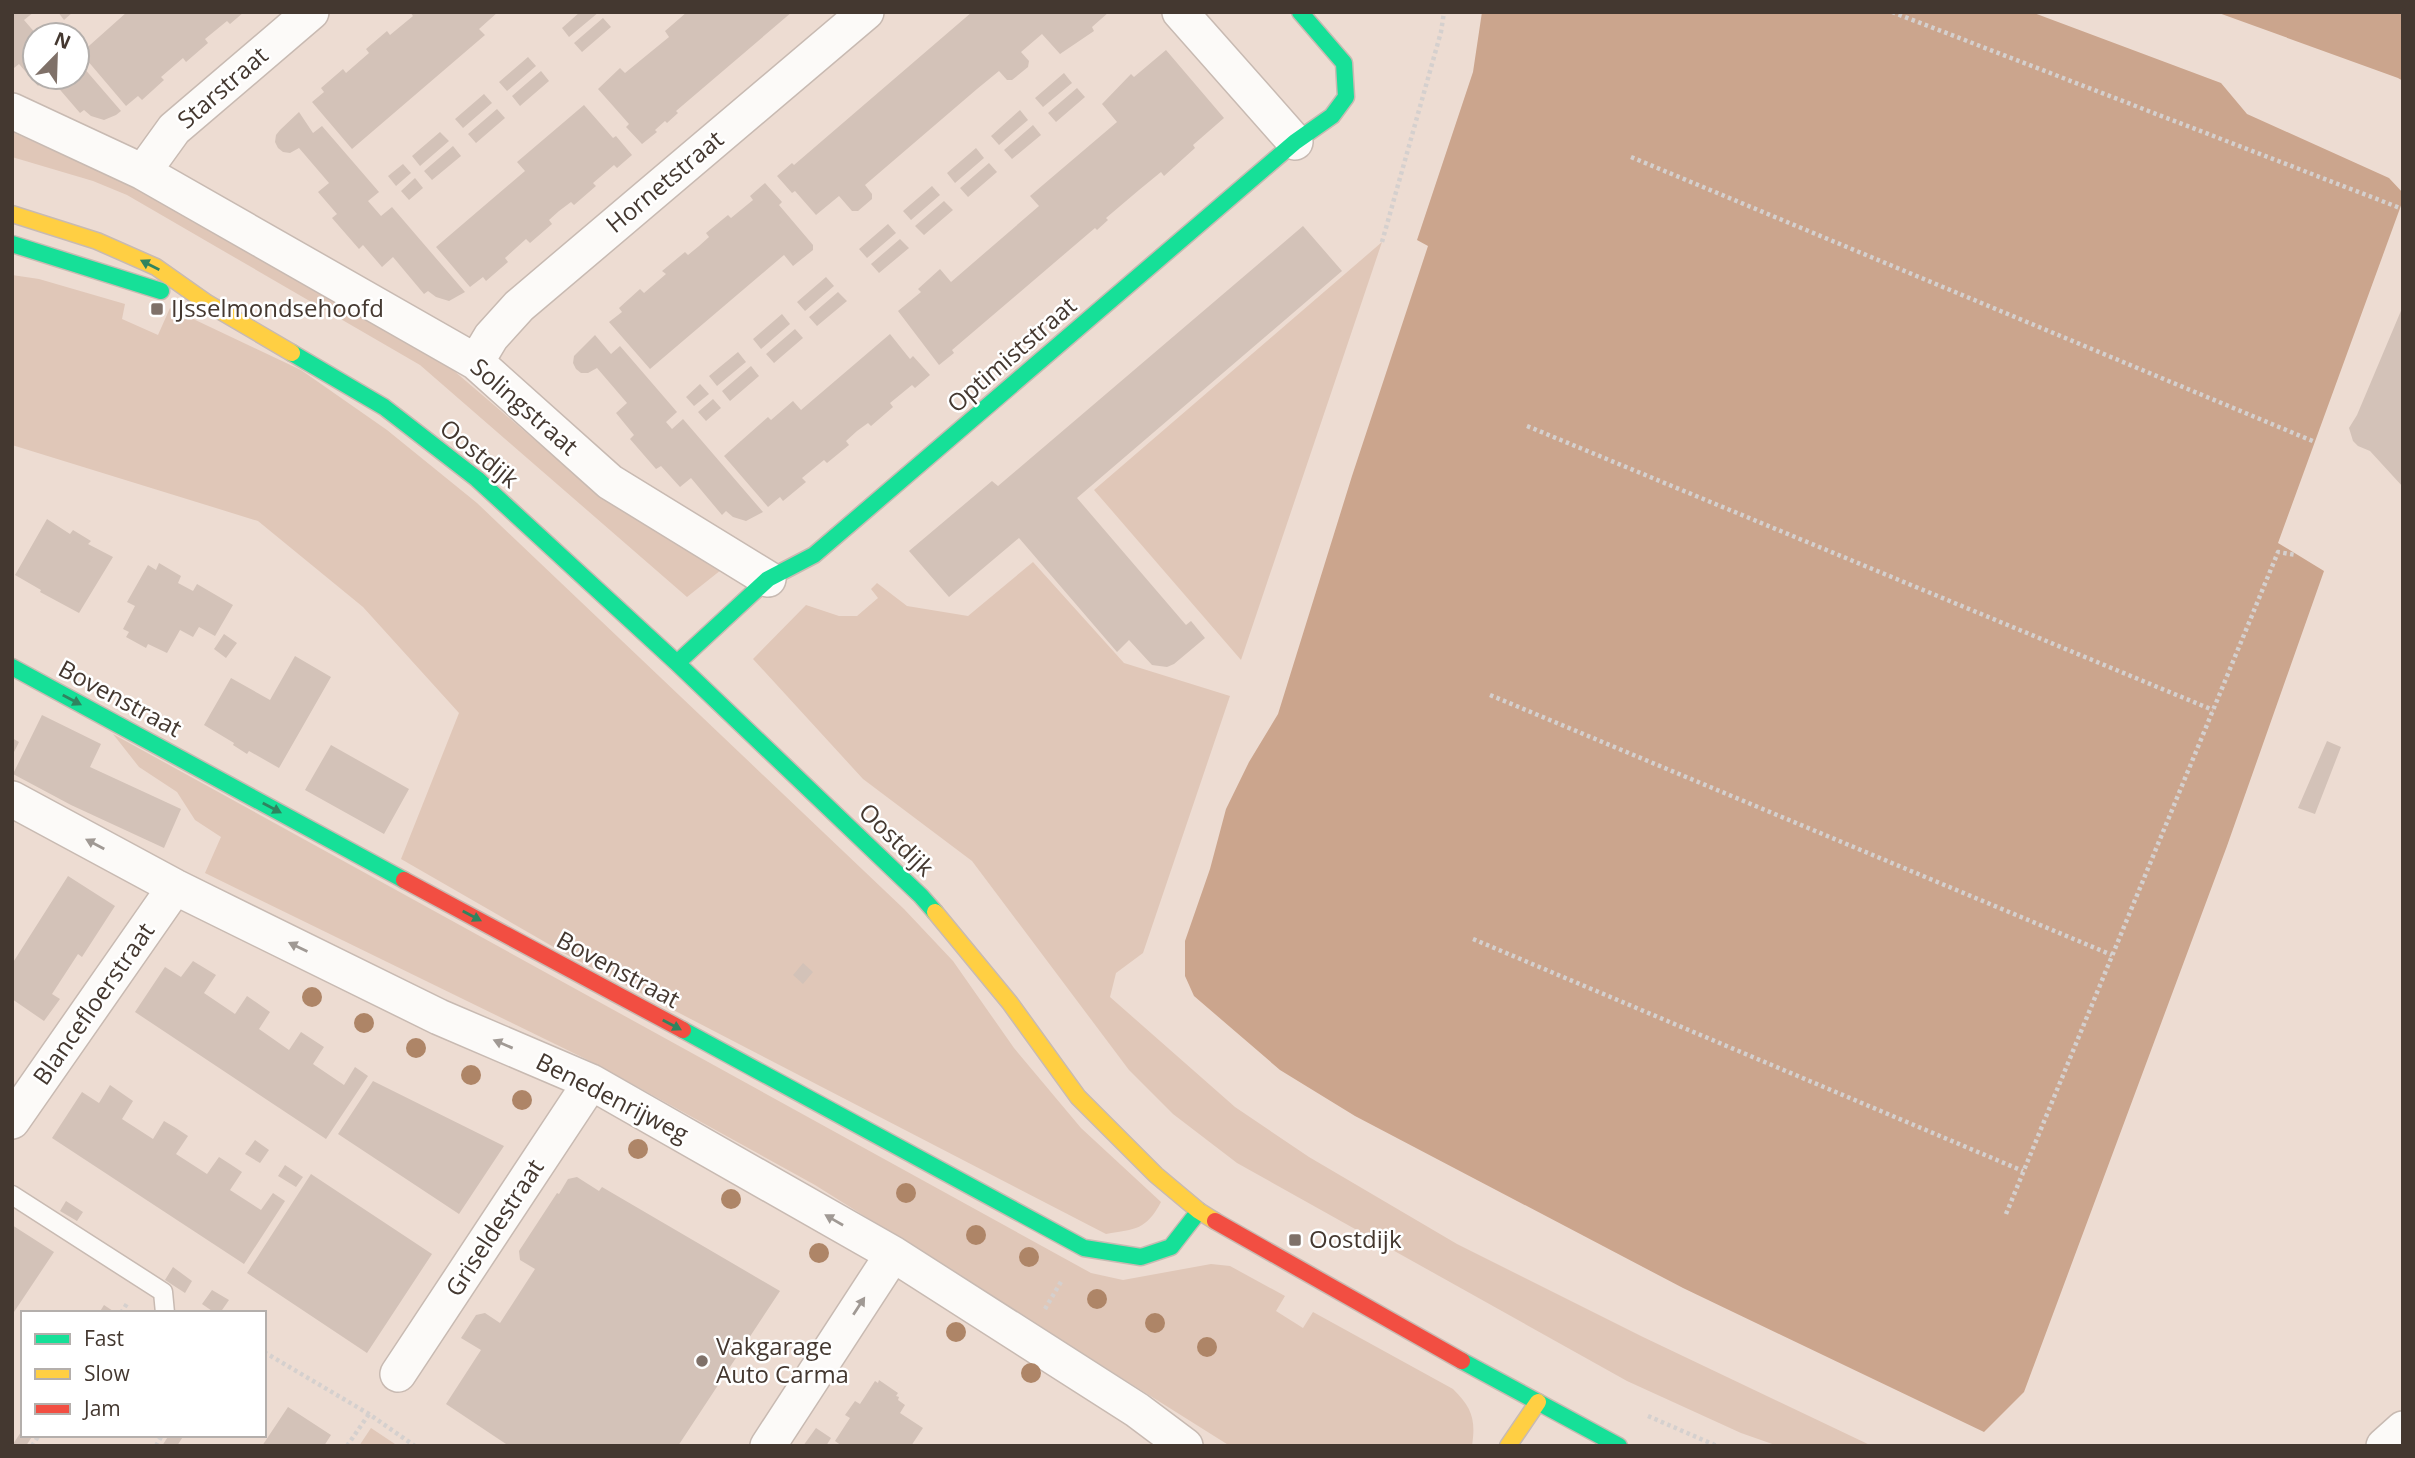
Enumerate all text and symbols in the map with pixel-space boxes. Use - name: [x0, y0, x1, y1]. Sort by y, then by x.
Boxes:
- north arrow: [21, 21, 91, 91]
- text: N: [50, 25, 75, 55]
- street label: Starstraat: [170, 38, 274, 135]
- street label: Hornetstraat: [598, 122, 730, 240]
- one-way arrow: [140, 260, 160, 271]
- street label: Optimiststraat: [939, 289, 1083, 419]
- place label: IJsselmondsehoofd: [171, 291, 384, 324]
- marker: IJsselmondsehoofd: [149, 301, 165, 317]
- street label: Solingstraat: [464, 350, 586, 462]
- street label: Oostdijk: [434, 411, 527, 495]
- street label: Bovenstraat: [53, 651, 188, 744]
- one-way arrow: [62, 694, 82, 705]
- street label: Oostdijk: [852, 795, 942, 883]
- one-way arrow: [262, 802, 282, 814]
- one-way arrow: [85, 838, 105, 850]
- one-way arrow: [462, 911, 482, 922]
- street label: Blancefloerstraat: [24, 915, 161, 1091]
- street label: Bovenstraat: [551, 922, 686, 1015]
- one-way arrow: [288, 942, 308, 953]
- one-way arrow: [662, 1019, 682, 1031]
- one-way arrow: [493, 1039, 514, 1050]
- street label: Benedenrijweg: [531, 1044, 695, 1149]
- street label: Griseldestraat: [437, 1152, 550, 1302]
- one-way arrow: [824, 1214, 843, 1226]
- place label: Oostdijk: [1309, 1222, 1402, 1255]
- marker: Oostdijk: [1287, 1232, 1303, 1248]
- one-way arrow: [852, 1297, 865, 1316]
- legend: [21, 1311, 266, 1437]
- text: Fast: [84, 1324, 124, 1352]
- place label: Vakgarage Auto Carma: [716, 1329, 849, 1390]
- marker: Vakgarage Auto Carma: [694, 1353, 710, 1369]
- text: Slow: [84, 1359, 130, 1387]
- text: Jam: [82, 1394, 121, 1422]

